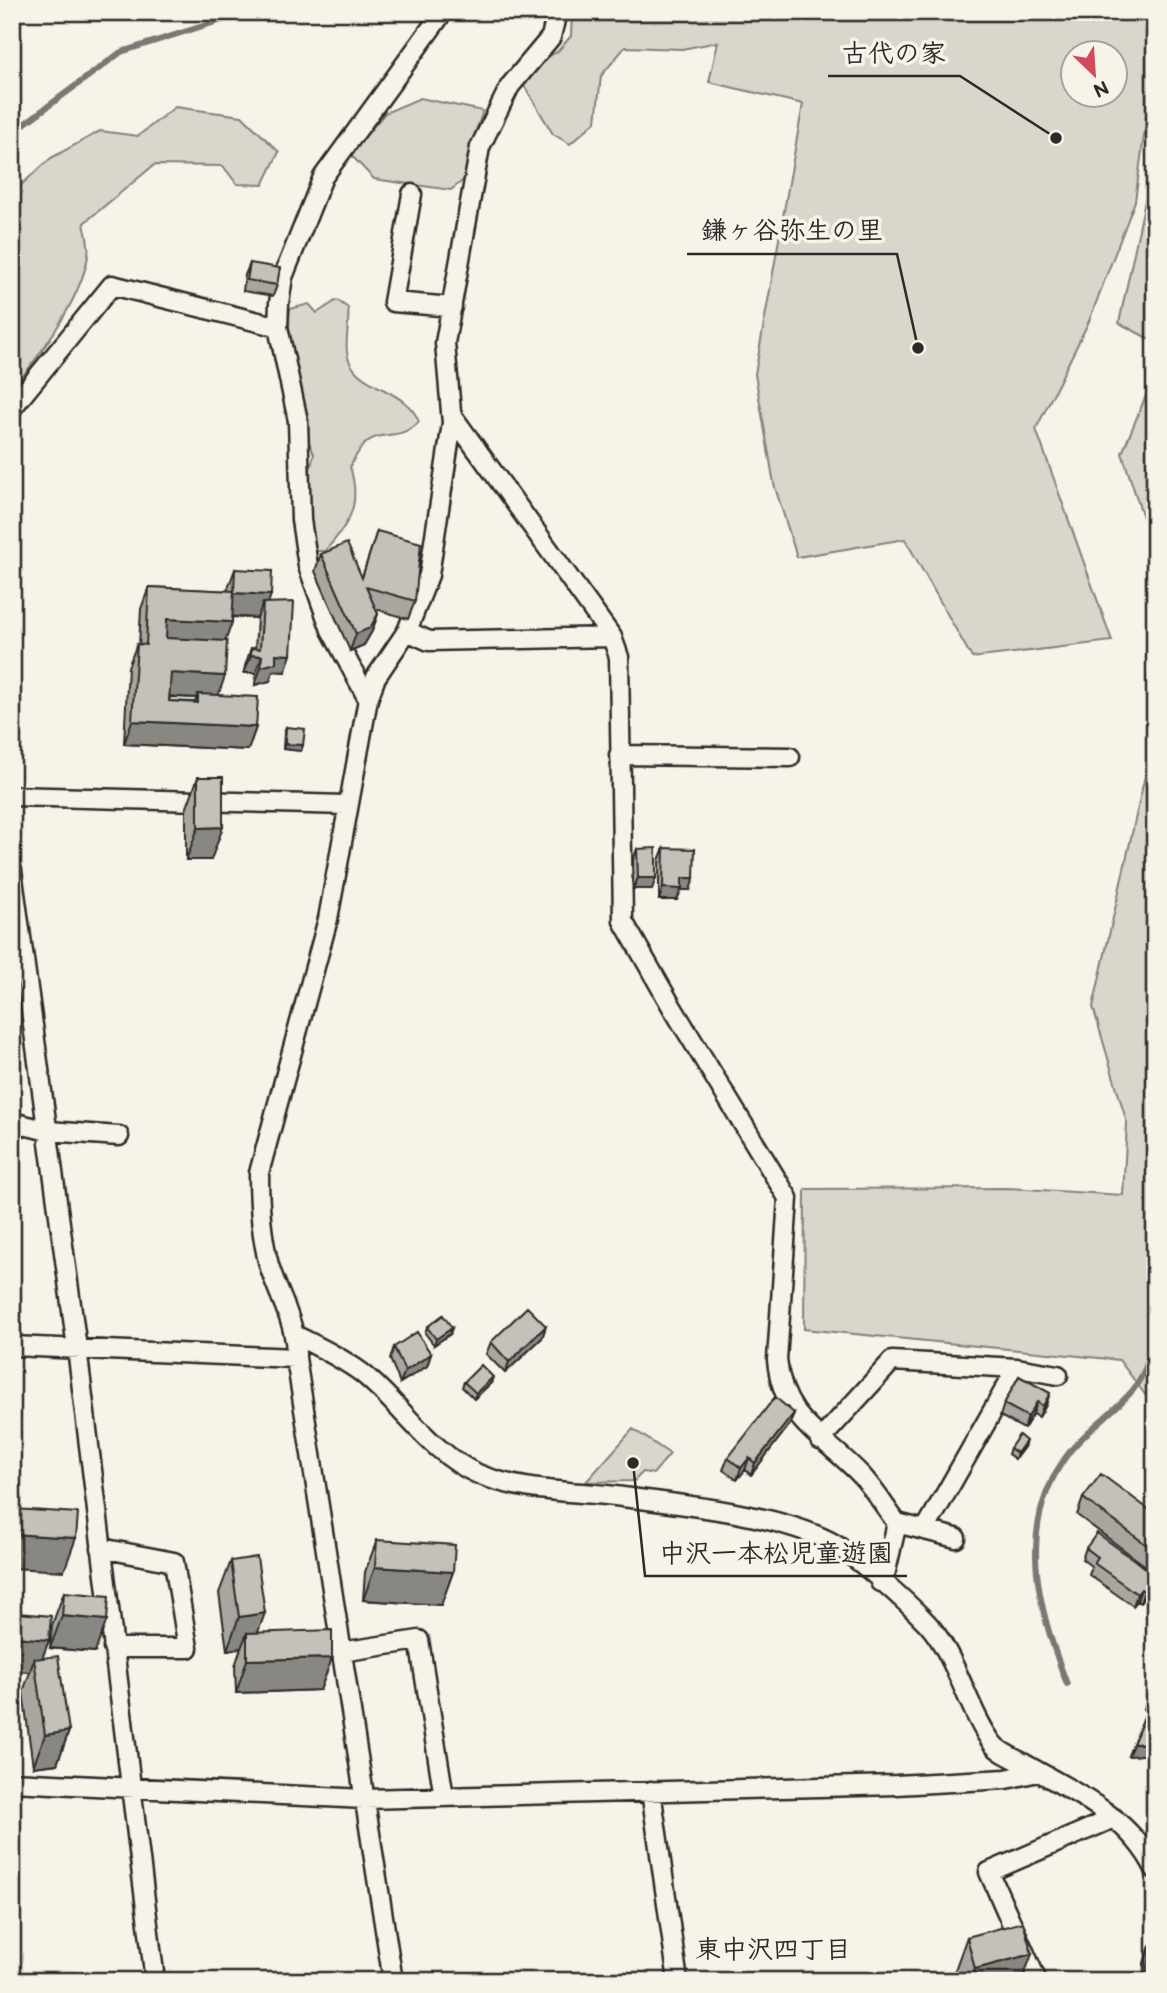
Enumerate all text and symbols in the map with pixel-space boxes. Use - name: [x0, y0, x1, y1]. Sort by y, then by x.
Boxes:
- callout: 古代の家: [828, 29, 960, 76]
- north arrow: [1058, 38, 1128, 108]
- text: 古代の家: [842, 39, 946, 70]
- text: N: [1089, 75, 1112, 101]
- callout: 鎌ヶ谷弥生の里: [687, 207, 897, 254]
- text: 鎌ヶ谷弥生の里: [701, 216, 883, 247]
- callout: 中沢一本松児童遊園: [645, 1529, 907, 1576]
- text: 中沢一本松児童遊園: [659, 1539, 893, 1570]
- district label: 東中沢四丁目: [695, 1935, 851, 1966]

